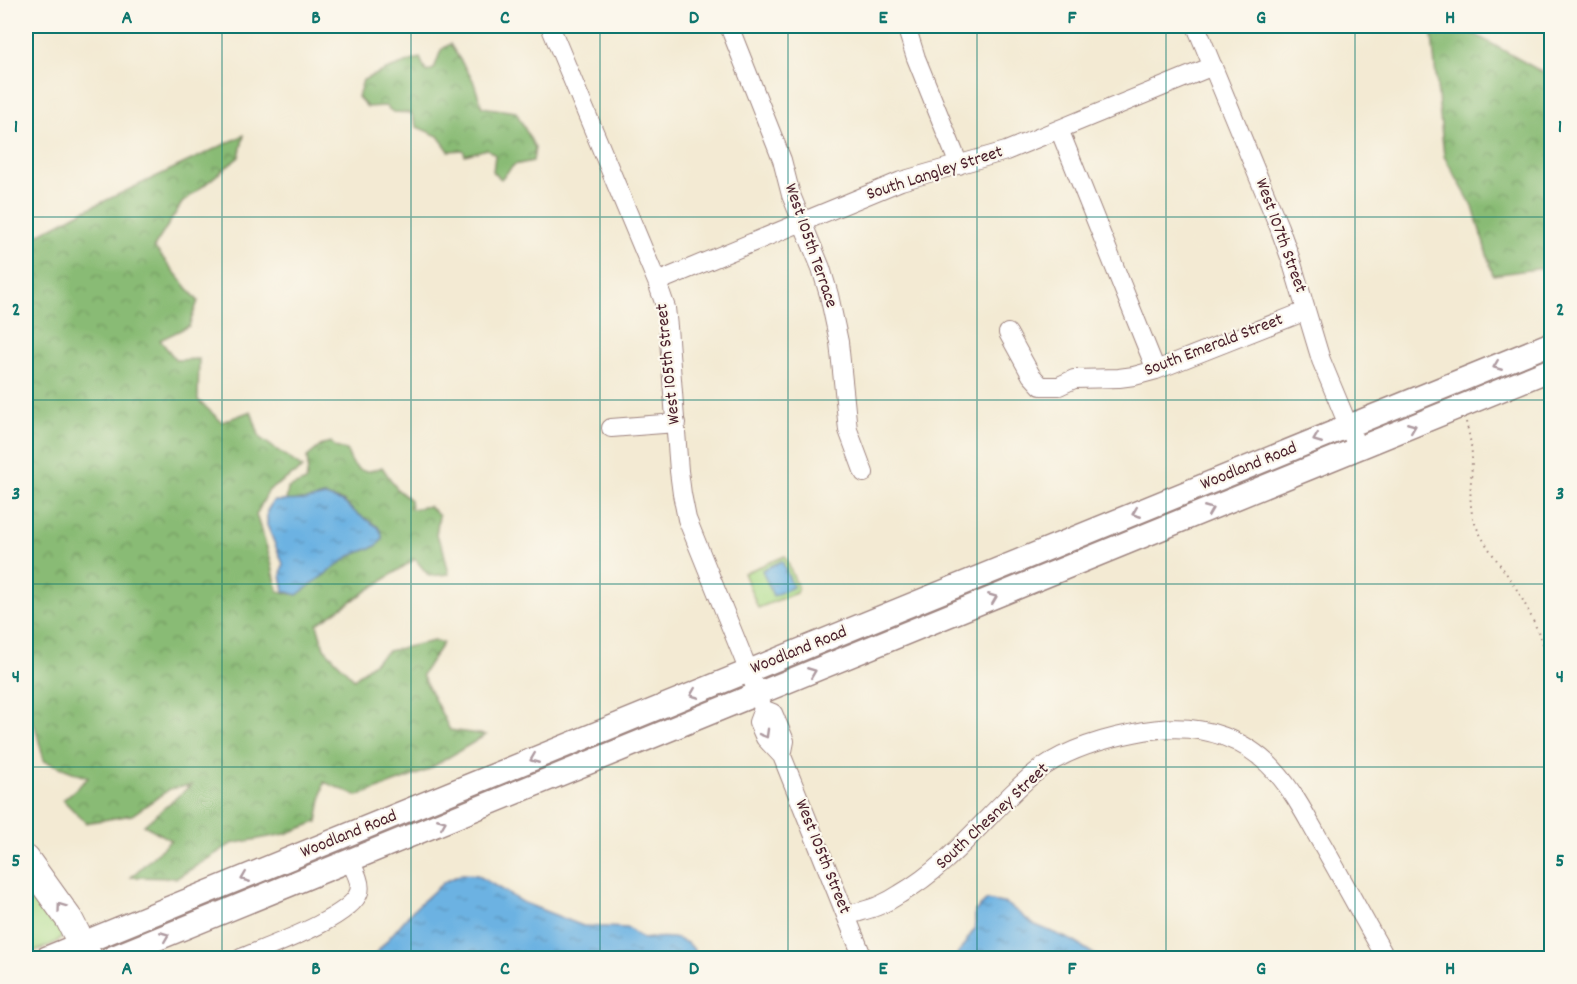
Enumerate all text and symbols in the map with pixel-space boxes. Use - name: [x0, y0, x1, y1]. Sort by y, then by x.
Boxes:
- text: A: [122, 5, 133, 33]
- text: B: [311, 5, 321, 33]
- text: C: [500, 5, 510, 33]
- text: D: [689, 5, 700, 33]
- text: E: [878, 5, 888, 33]
- text: F: [1068, 5, 1078, 33]
- text: G: [1256, 5, 1266, 33]
- text: H: [1445, 5, 1455, 33]
- text: 1: [14, 114, 18, 142]
- text: 1: [1558, 114, 1562, 142]
- street label: South Langley Street: [864, 140, 1007, 208]
- street label: West 107th Street: [1248, 175, 1312, 297]
- street label: West 105th Terrace: [777, 181, 843, 311]
- text: 2: [12, 297, 20, 325]
- text: 2: [1556, 297, 1564, 325]
- street label: West 105th Street: [650, 302, 688, 426]
- street label: South Emerald Street: [1141, 308, 1287, 384]
- one-way arrow: [1493, 359, 1504, 371]
- one-way arrow: [1406, 422, 1417, 434]
- one-way arrow: [1312, 432, 1323, 445]
- street label: Woodland Road: [1197, 436, 1301, 498]
- text: 3: [12, 481, 20, 509]
- text: 3: [1556, 481, 1564, 509]
- one-way arrow: [1202, 505, 1213, 517]
- one-way arrow: [1132, 506, 1143, 518]
- one-way arrow: [986, 593, 997, 605]
- street label: Woodland Road: [747, 620, 851, 682]
- text: 4: [12, 664, 20, 692]
- text: 4: [1556, 664, 1564, 692]
- one-way arrow: [806, 667, 817, 679]
- one-way arrow: [689, 687, 700, 699]
- one-way arrow: [757, 728, 769, 738]
- one-way arrow: [530, 752, 541, 764]
- street label: South Chesney Street: [931, 758, 1055, 876]
- street label: West 105th Street: [788, 796, 856, 918]
- street label: Woodland Road: [297, 804, 401, 866]
- one-way arrow: [436, 818, 447, 830]
- text: 5: [11, 848, 21, 876]
- text: 5: [1555, 848, 1565, 876]
- one-way arrow: [240, 871, 251, 883]
- one-way arrow: [57, 903, 68, 914]
- one-way arrow: [159, 931, 170, 943]
- text: A: [122, 956, 133, 984]
- text: B: [311, 956, 321, 984]
- text: C: [500, 956, 510, 984]
- text: D: [689, 956, 700, 984]
- text: E: [878, 956, 888, 984]
- text: F: [1068, 956, 1078, 984]
- text: G: [1256, 956, 1266, 984]
- text: H: [1445, 956, 1455, 984]

